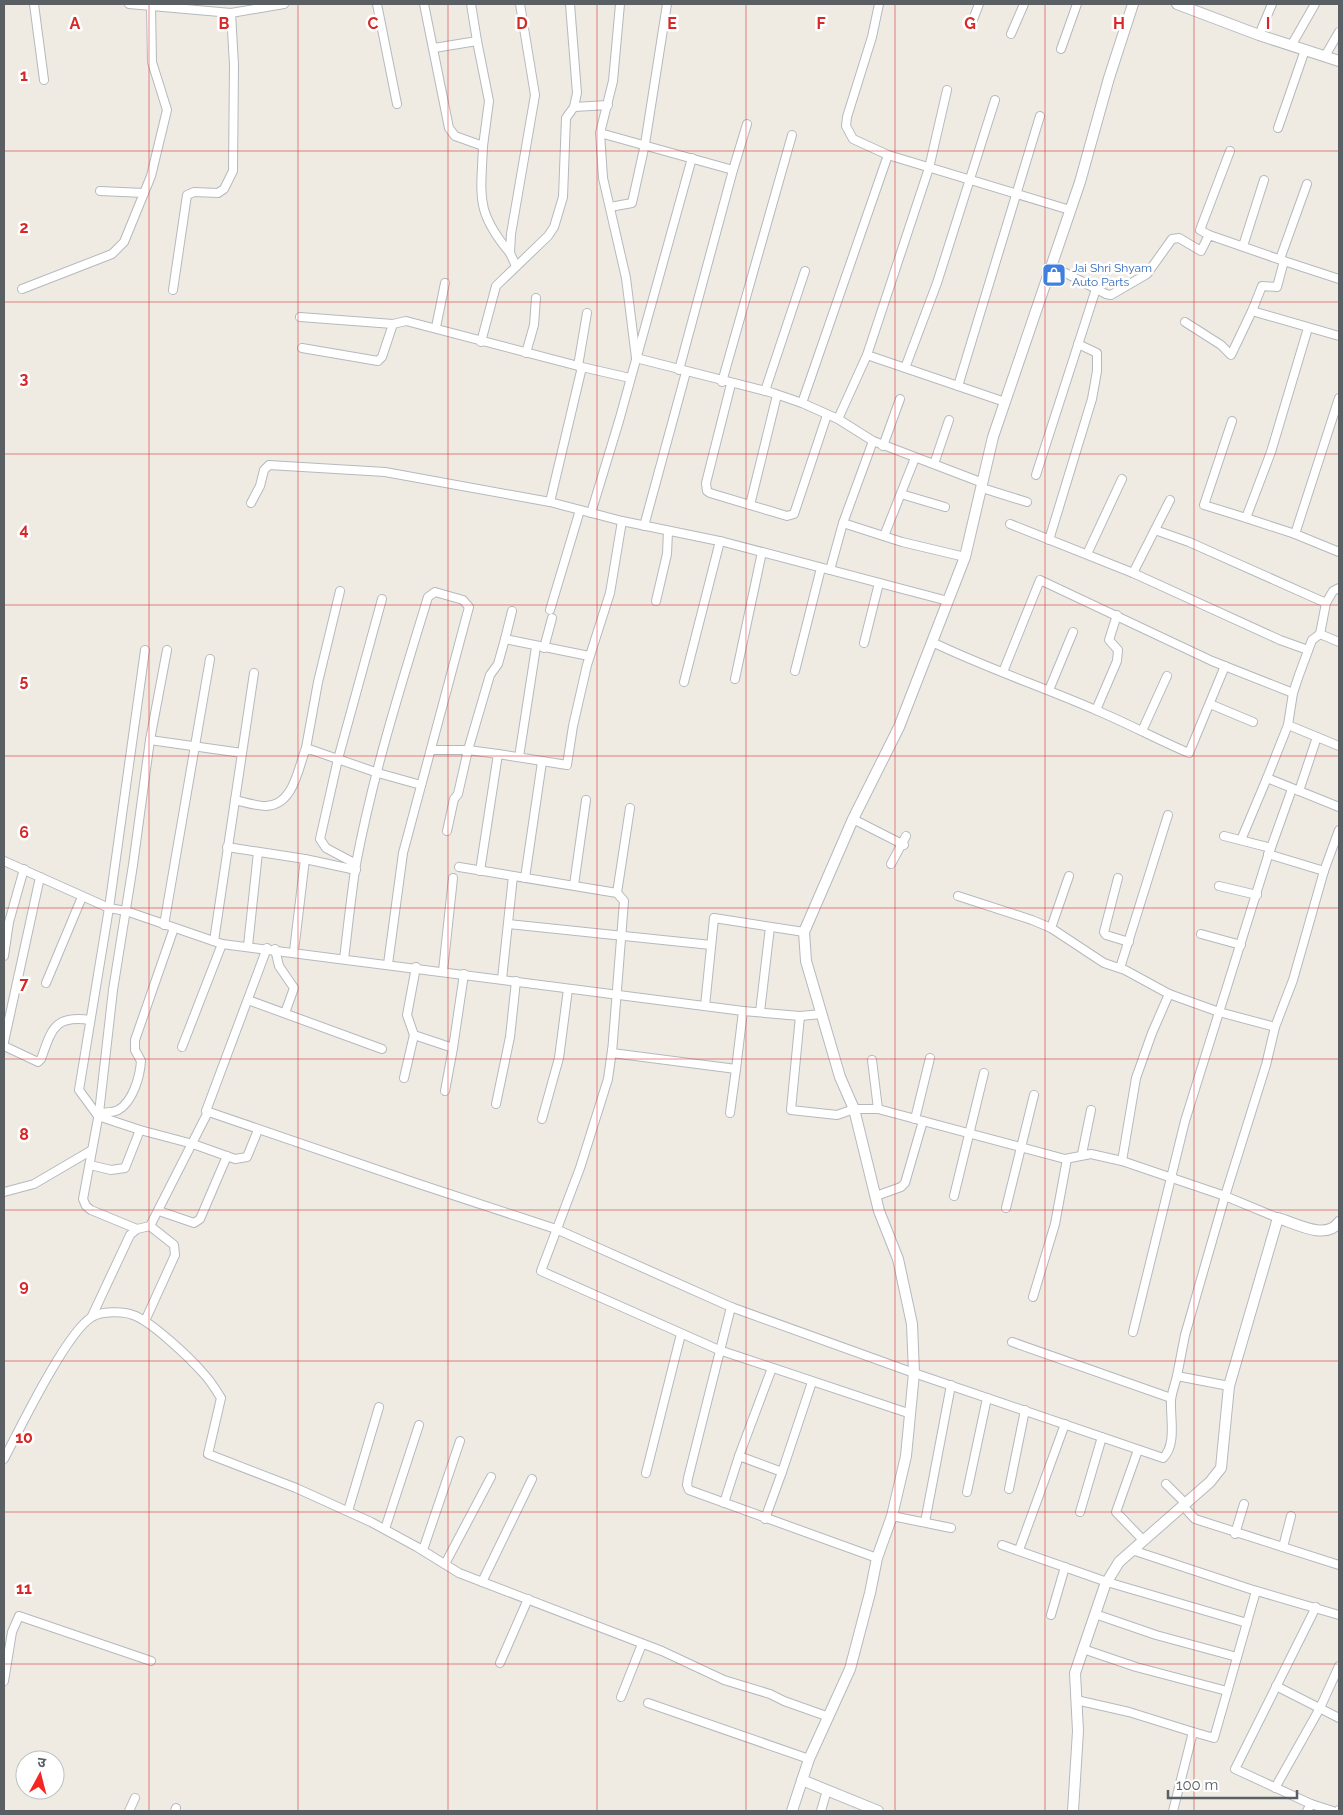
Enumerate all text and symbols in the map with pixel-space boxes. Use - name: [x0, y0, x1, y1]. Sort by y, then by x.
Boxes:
- text: A: [70, 14, 81, 33]
- text: B: [219, 14, 230, 33]
- text: C: [368, 14, 379, 33]
- text: D: [516, 14, 528, 33]
- text: E: [667, 14, 677, 33]
- text: F: [816, 14, 826, 33]
- text: G: [964, 14, 976, 33]
- text: H: [1113, 14, 1125, 33]
- text: I: [1266, 14, 1270, 33]
- text: 1: [20, 66, 28, 85]
- text: 2: [19, 218, 29, 237]
- place label: Jai Shri Shyam Auto Parts: [1072, 261, 1152, 289]
- shop icon: Jai Shri Shyam Auto Parts: [1041, 262, 1067, 288]
- text: 3: [20, 369, 29, 388]
- text: 4: [19, 520, 29, 539]
- text: 5: [20, 671, 29, 690]
- text: 6: [19, 823, 29, 842]
- text: 7: [20, 974, 29, 993]
- text: 8: [19, 1125, 29, 1144]
- text: 9: [19, 1276, 29, 1295]
- text: 10: [15, 1428, 33, 1447]
- text: 11: [16, 1579, 32, 1598]
- north arrow: [15, 1750, 65, 1800]
- text: उ: [37, 1754, 47, 1771]
- scale bar: [1168, 1768, 1297, 1800]
- text: 100 m: [1176, 1776, 1218, 1794]

